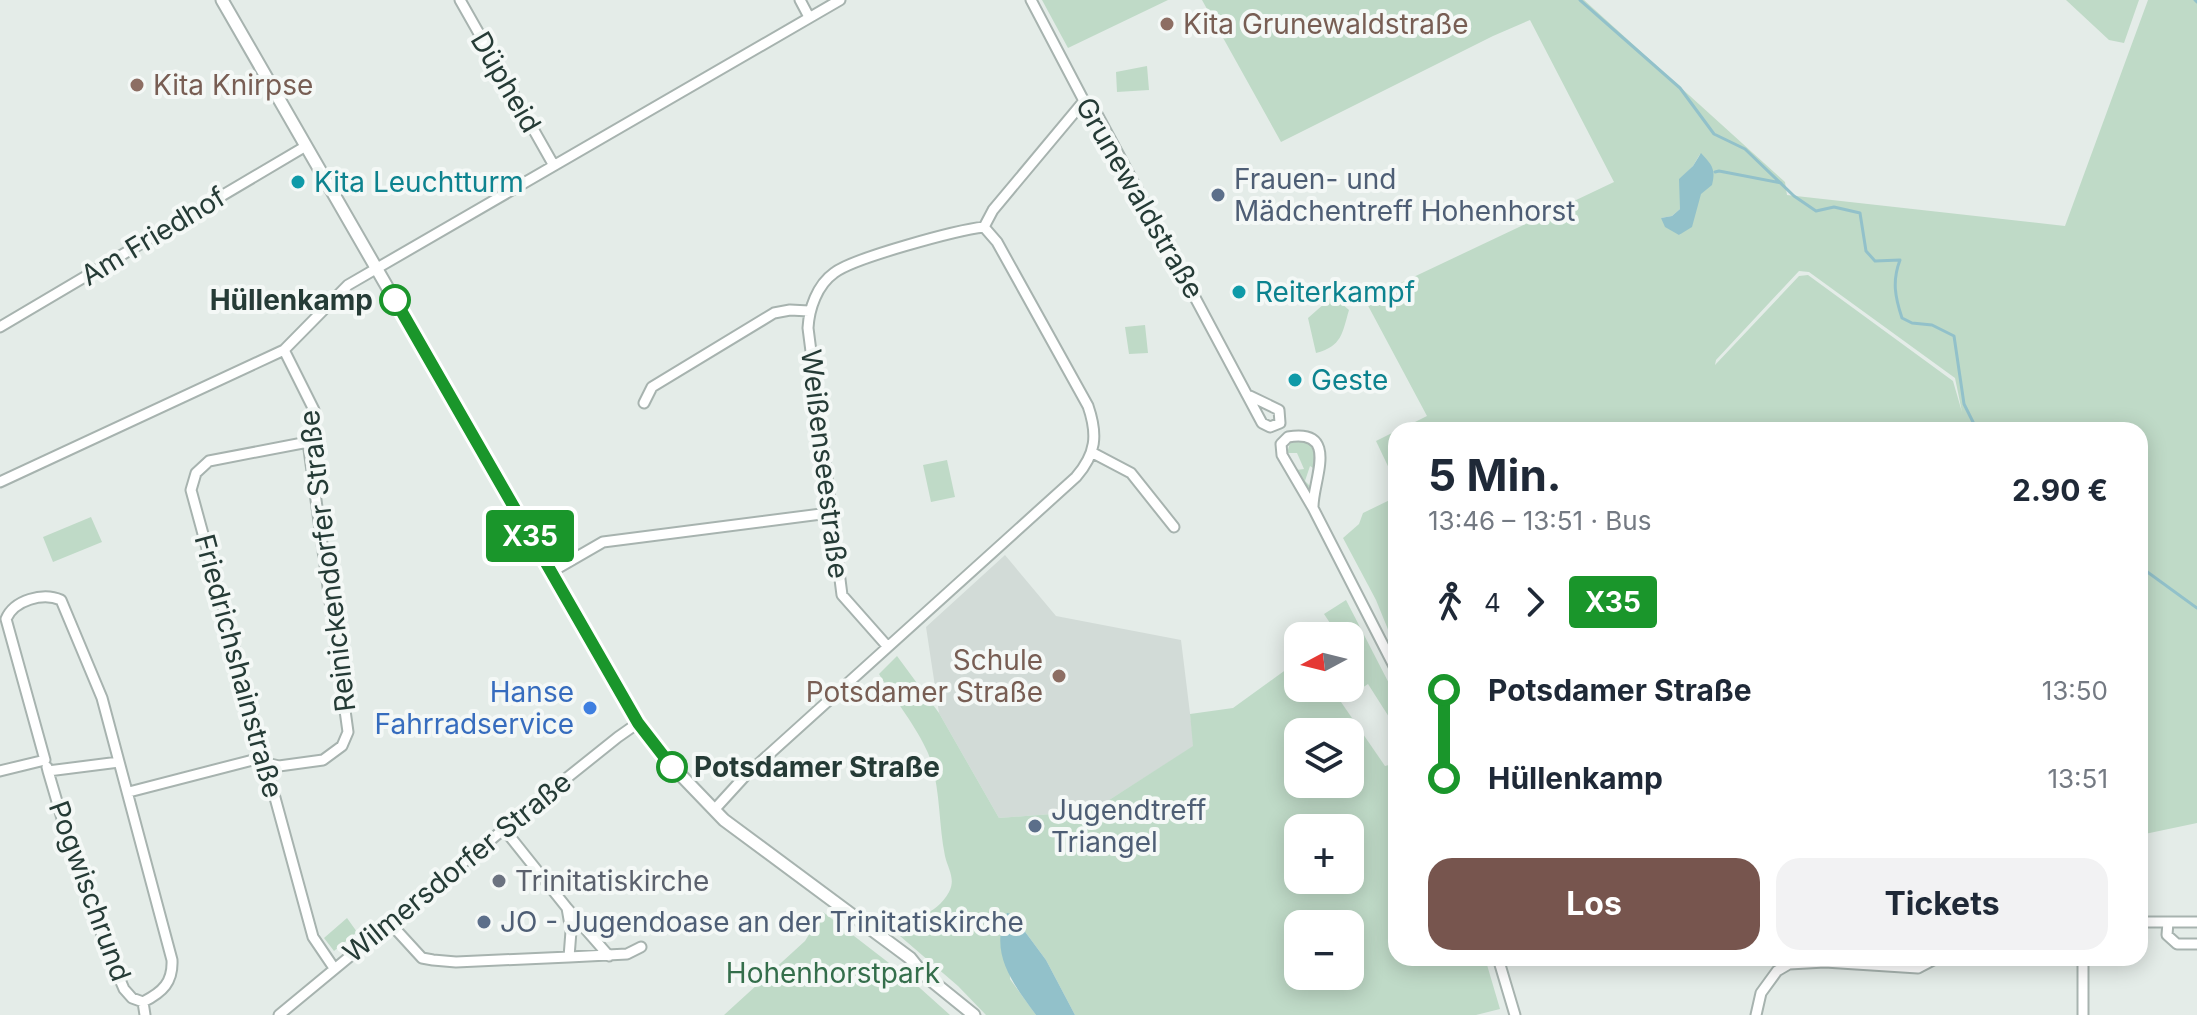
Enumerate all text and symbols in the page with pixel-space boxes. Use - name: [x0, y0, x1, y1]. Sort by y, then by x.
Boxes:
- place label: Kita Grunewaldstraße: [1183, 7, 1469, 41]
- marker: Kita Grunewaldstraße: [1158, 15, 1176, 33]
- street label: Düpheid: [464, 26, 548, 138]
- place label: Kita Knirpse: [153, 68, 313, 102]
- marker: Kita Knirpse: [128, 76, 146, 94]
- street label: Grunewaldstraße: [1069, 91, 1211, 305]
- place label: Frauen- und Mädchentreff Hohenhorst: [1234, 162, 1576, 228]
- place label: Kita Leuchtturm: [314, 165, 524, 199]
- marker: Kita Leuchtturm: [289, 173, 307, 191]
- street label: Am Friedhof: [75, 180, 231, 292]
- marker: Frauen- und Mädchentreff Hohenhorst: [1209, 186, 1227, 204]
- place label: Reiterkampf: [1255, 275, 1415, 309]
- place label: Hüllenkamp: [210, 283, 373, 317]
- marker: Reiterkampf: [1230, 283, 1248, 301]
- marker: Hüllenkamp: [380, 285, 410, 315]
- street label: Weißenseestraße: [794, 347, 856, 581]
- place label: Geste: [1311, 363, 1388, 397]
- marker: Geste: [1286, 371, 1304, 389]
- street label: Reinickendorfer Straße: [292, 408, 362, 714]
- text: 5 Min.: [1428, 448, 1562, 502]
- text: 2.90 €: [2012, 472, 2108, 508]
- text: 13:46 – 13:51 · Bus: [1428, 505, 1651, 536]
- line badge: X35: [484, 510, 576, 562]
- text: X35: [502, 519, 558, 553]
- street label: Friedrichshainstraße: [187, 531, 291, 801]
- icon: walk: [1428, 580, 1472, 624]
- icon: forward: [1513, 580, 1557, 624]
- text: X35: [1585, 585, 1641, 619]
- text: 4: [1484, 587, 1501, 618]
- north arrow: [1284, 622, 1364, 702]
- map controls: [1284, 622, 1364, 990]
- place label: Schule Potsdamer Straße: [806, 643, 1043, 709]
- marker: Schule Potsdamer Straße: [1050, 667, 1068, 685]
- text: Potsdamer Straße: [1488, 672, 1752, 708]
- place label: Hanse Fahrradservice: [375, 675, 574, 741]
- text: 13:50: [2042, 675, 2108, 706]
- marker: Hanse Fahrradservice: [581, 699, 599, 717]
- button: layers: [1284, 718, 1364, 798]
- place label: Potsdamer Straße: [694, 750, 940, 784]
- marker: Potsdamer Straße: [657, 752, 687, 782]
- text: Hüllenkamp: [1488, 760, 1663, 796]
- text: 13:51: [2047, 763, 2108, 794]
- street label: Wilmersdorfer Straße: [336, 765, 578, 969]
- place label: Jugendtreff Triangel: [1051, 793, 1206, 859]
- street label: Pogwischrund: [42, 796, 138, 986]
- button: +: [1284, 814, 1364, 894]
- marker: Jugendtreff Triangel: [1026, 817, 1044, 835]
- button: Los: [1428, 858, 1760, 950]
- button: Tickets: [1776, 858, 2108, 950]
- place label: Trinitatiskirche: [515, 864, 709, 898]
- marker: Trinitatiskirche: [490, 872, 508, 890]
- place label: JO - Jugendoase an der Trinitatiskirche: [500, 905, 1024, 939]
- button: −: [1284, 910, 1364, 990]
- marker: JO - Jugendoase an der Trinitatiskirche: [475, 913, 493, 931]
- park label: Hohenhorstpark: [726, 956, 940, 990]

